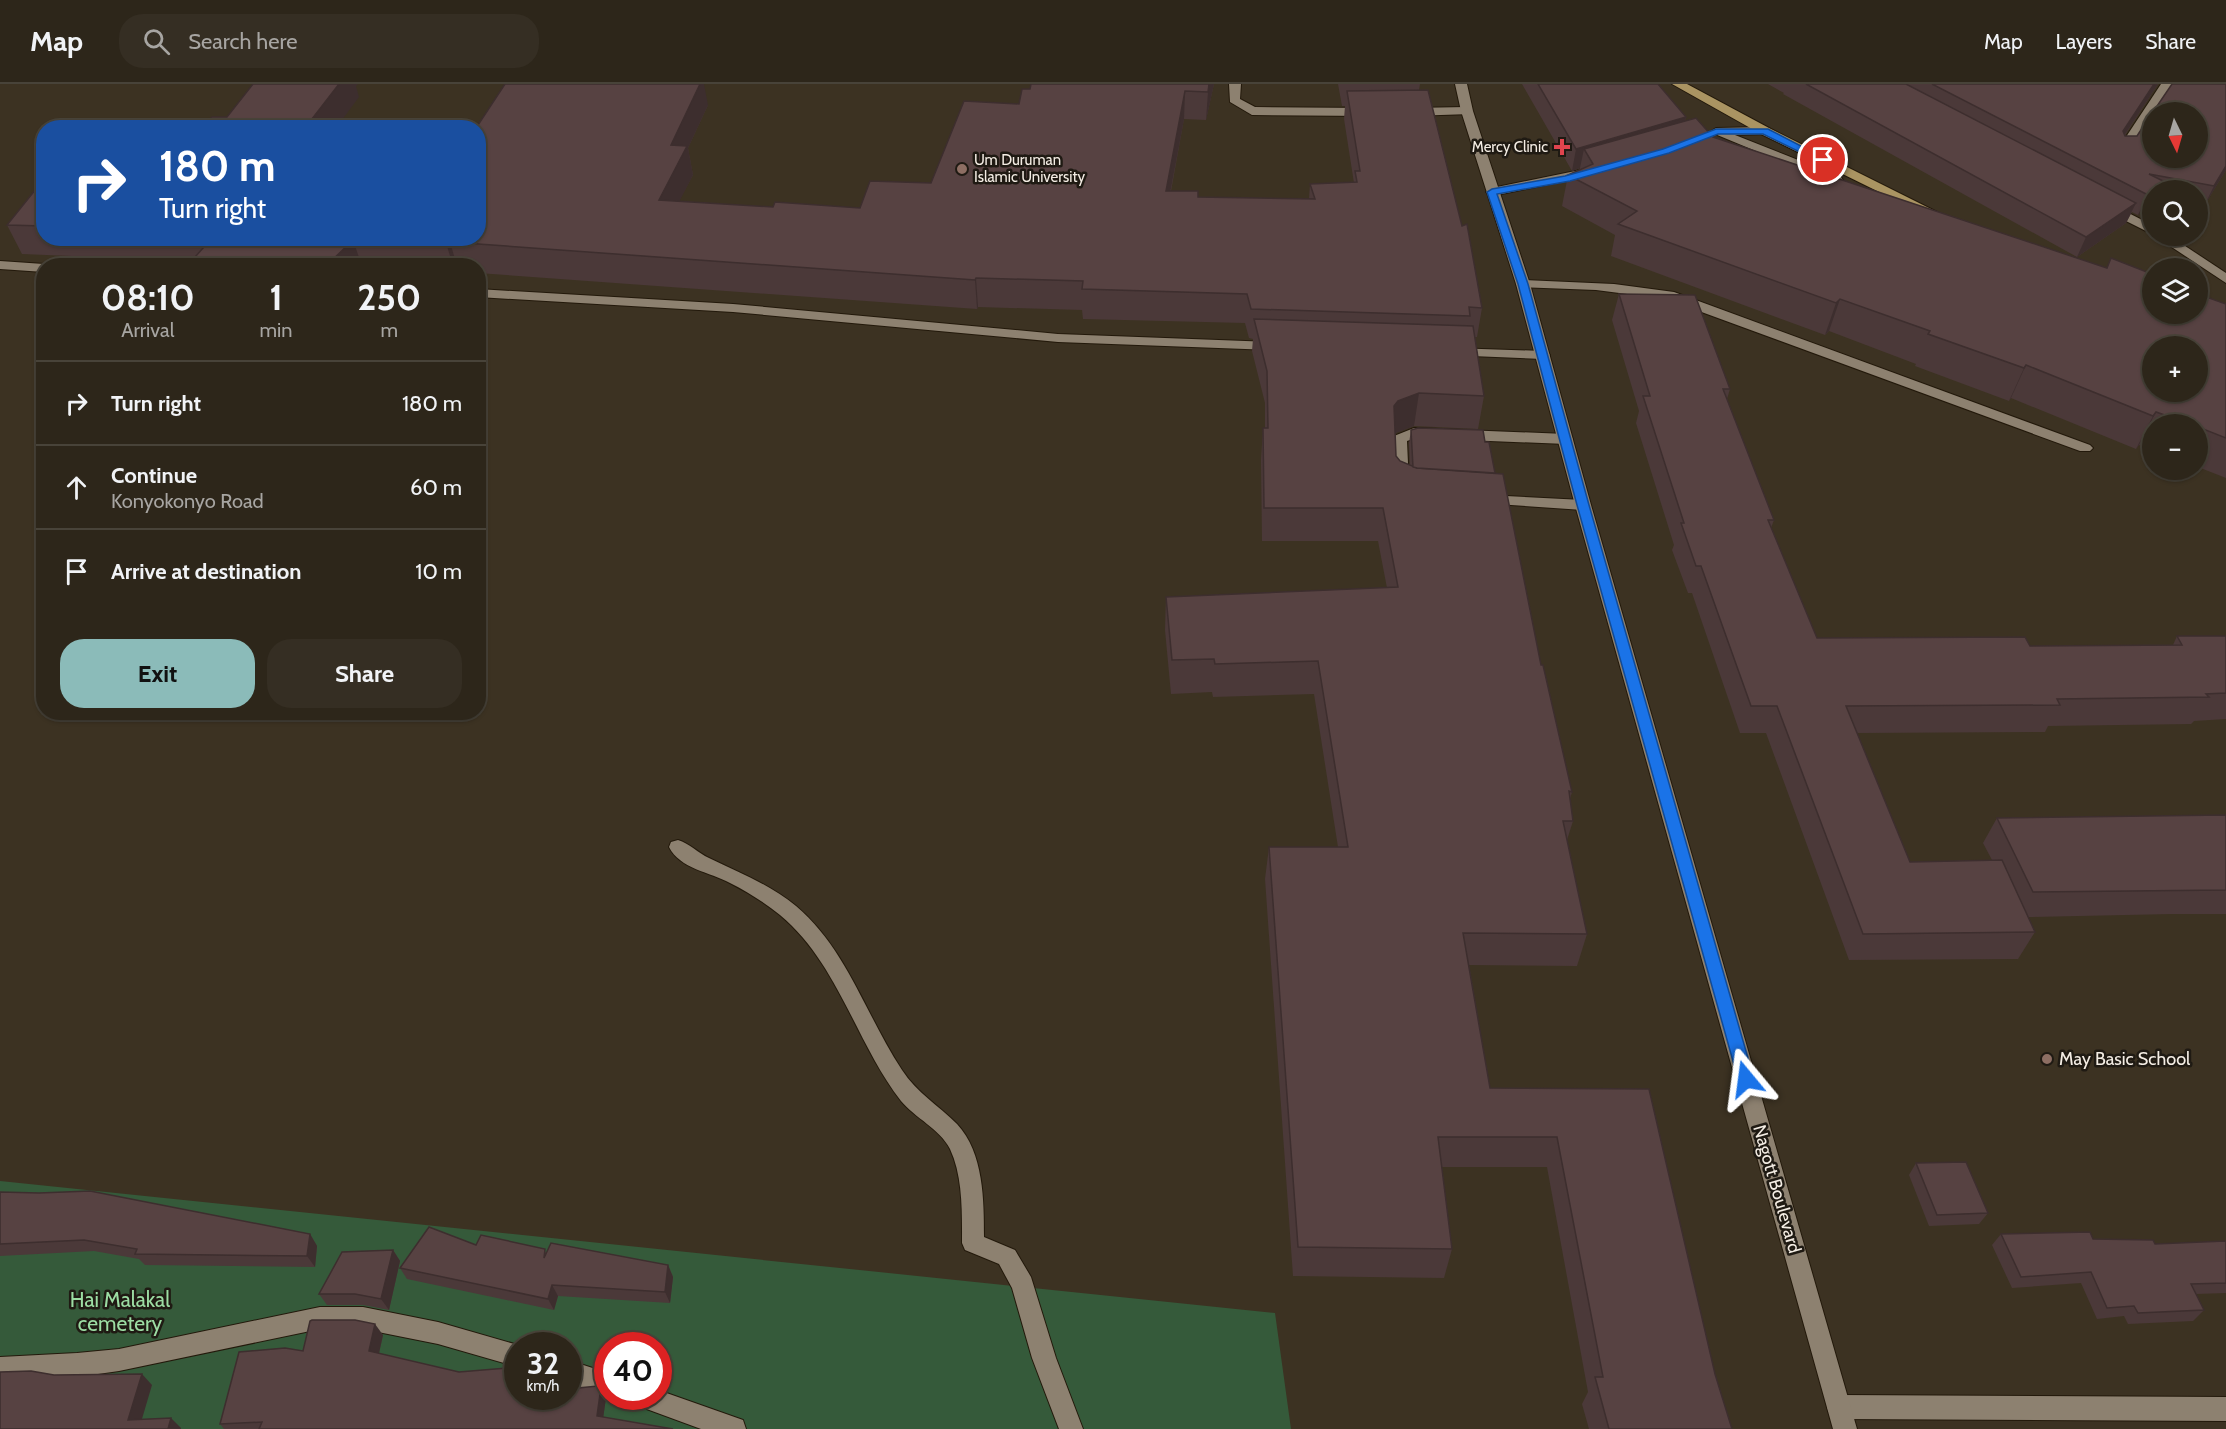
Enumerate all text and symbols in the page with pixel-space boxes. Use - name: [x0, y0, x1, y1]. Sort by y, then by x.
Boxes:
- search box: [119, 14, 539, 68]
- text: Map: [30, 24, 83, 58]
- icon: search: [140, 25, 173, 58]
- text: Search here: [188, 28, 297, 55]
- text: Map: [1984, 29, 2023, 54]
- text: Layers: [2056, 29, 2112, 54]
- text: Share: [2145, 29, 2196, 54]
- north arrow: [2142, 102, 2208, 168]
- map controls: [2142, 102, 2208, 480]
- pin: [1797, 134, 1848, 185]
- place label: Mercy Clinic: [1472, 138, 1548, 156]
- marker: Mercy Clinic: [1553, 138, 1571, 156]
- text: 180 m: [159, 140, 275, 192]
- icon: arrive: [1806, 143, 1839, 176]
- icon: right: [60, 144, 138, 222]
- place label: Um Duruman Islamic University: [974, 151, 1085, 186]
- marker: Um Duruman Islamic University: [955, 162, 969, 176]
- button: search: [2142, 180, 2208, 246]
- text: Turn right: [159, 192, 266, 225]
- button: layers: [2142, 258, 2208, 324]
- text: 08:10: [101, 275, 195, 319]
- text: 1: [269, 275, 283, 319]
- text: 250: [357, 275, 421, 319]
- text: Arrival: [121, 318, 174, 342]
- text: min: [260, 318, 293, 342]
- text: m: [380, 318, 398, 342]
- button: +: [2142, 336, 2208, 402]
- icon: right: [60, 387, 93, 420]
- text: Turn right: [111, 390, 201, 417]
- text: 180 m: [402, 390, 462, 417]
- button: −: [2142, 414, 2208, 480]
- text: Continue: [111, 462, 197, 489]
- icon: ahead: [60, 471, 93, 504]
- text: 60 m: [410, 474, 462, 501]
- text: Konyokonyo Road: [111, 489, 264, 513]
- icon: arrive: [60, 555, 93, 588]
- text: Arrive at destination: [111, 558, 301, 585]
- text: 10 m: [415, 558, 462, 585]
- button: Exit: [60, 639, 255, 708]
- button: Share: [267, 639, 462, 708]
- position arrow: [1714, 1047, 1778, 1111]
- place label: May Basic School: [2059, 1048, 2191, 1070]
- marker: May Basic School: [2040, 1052, 2054, 1066]
- street label: Nagott Boulevard: [1748, 1122, 1806, 1256]
- park label: Hai Malakal cemetery: [70, 1287, 170, 1336]
- speed limit sign: 40: [594, 1332, 672, 1410]
- text: 32: [527, 1345, 559, 1382]
- text: km/h: [527, 1377, 559, 1395]

